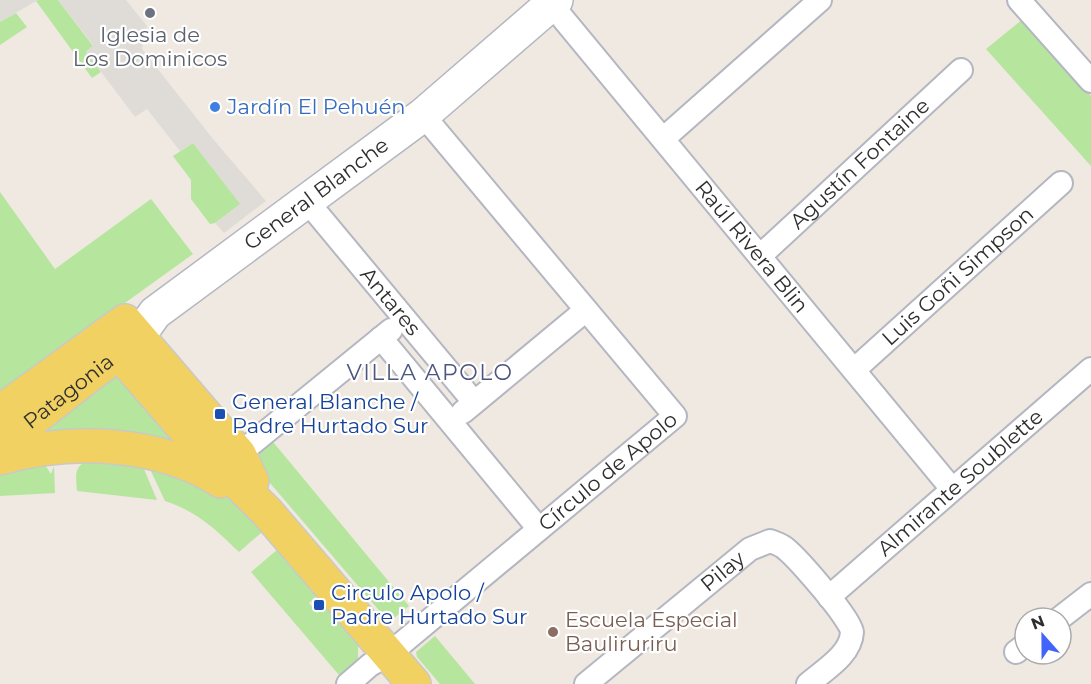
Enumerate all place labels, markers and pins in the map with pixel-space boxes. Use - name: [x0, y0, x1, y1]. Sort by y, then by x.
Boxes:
- marker: Iglesia de Los Dominicos: [143, 6, 157, 20]
- place label: Iglesia de Los Dominicos: [73, 22, 227, 71]
- place label: Jardín El Pehuén: [226, 94, 406, 119]
- marker: Jardín El Pehuén: [208, 100, 222, 114]
- place label: General Blanche / Padre Hurtado Sur: [232, 389, 429, 438]
- marker: General Blanche / Padre Hurtado Sur: [213, 407, 227, 421]
- place label: Circulo Apolo / Padre Hurtado Sur: [331, 580, 528, 629]
- marker: Circulo Apolo / Padre Hurtado Sur: [312, 598, 326, 612]
- place label: Escuela Especial Bauliruriru: [565, 607, 738, 656]
- marker: Escuela Especial Bauliruriru: [546, 625, 560, 639]

